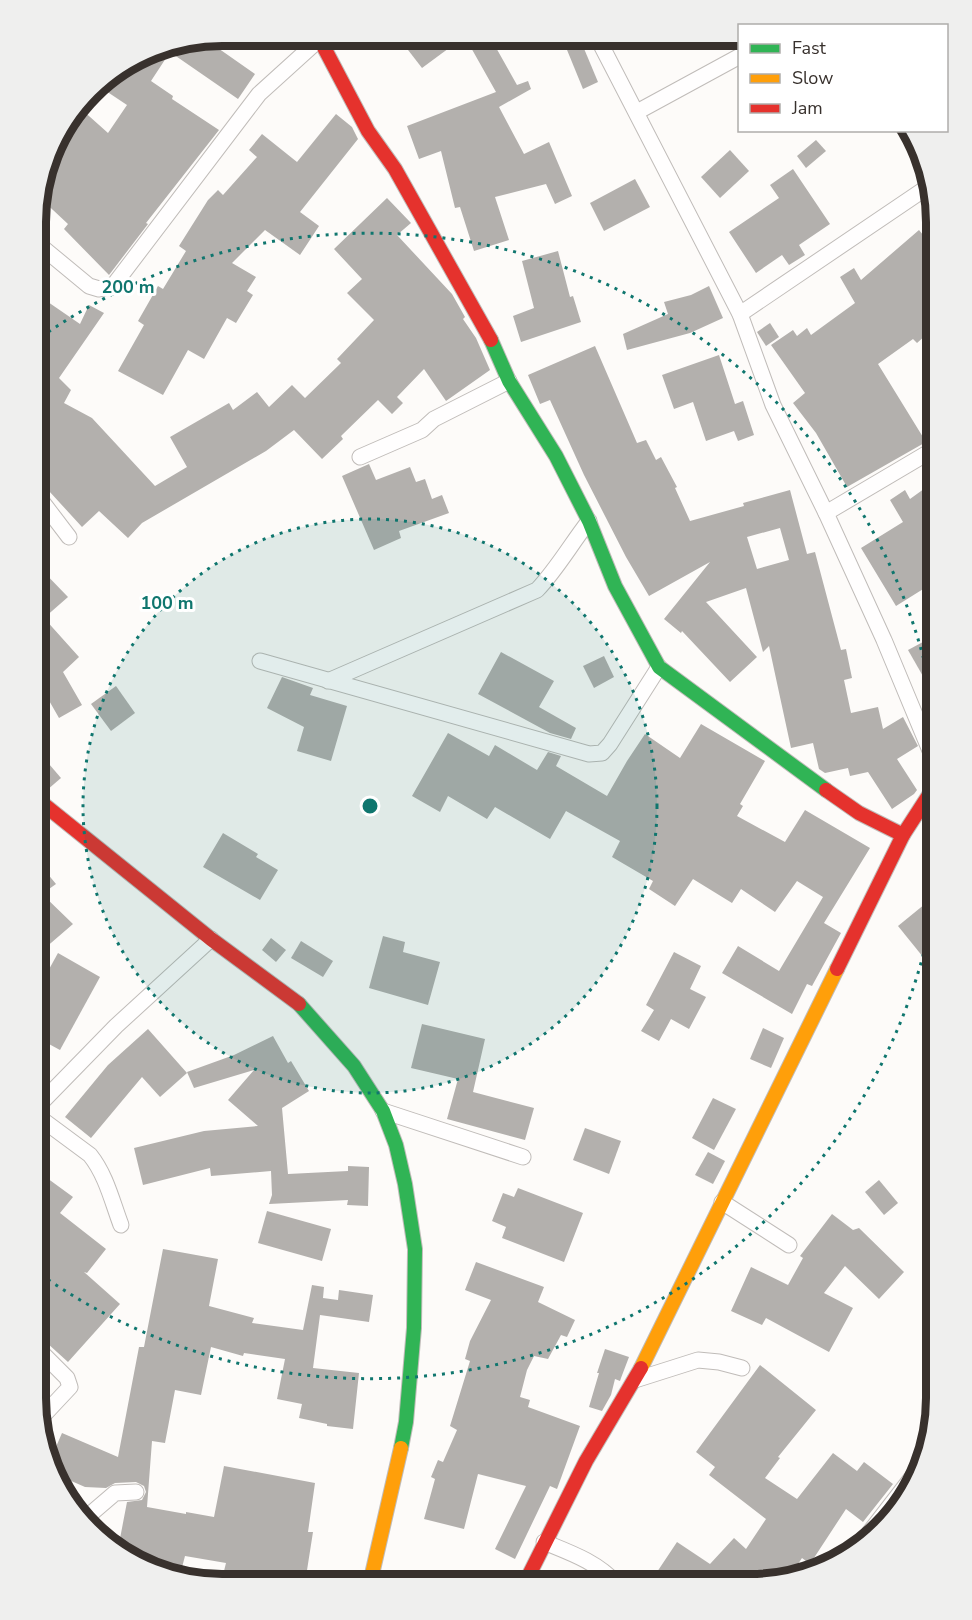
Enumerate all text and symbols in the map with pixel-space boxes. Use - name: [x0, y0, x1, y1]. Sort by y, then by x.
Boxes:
- legend: [738, 24, 948, 132]
- text: Fast: [792, 36, 827, 60]
- text: Slow: [792, 66, 833, 90]
- text: Jam: [791, 96, 823, 120]
- text: 200 m: [101, 275, 155, 299]
- text: 100 m: [140, 591, 194, 615]
- centre of rings: [360, 796, 380, 816]

